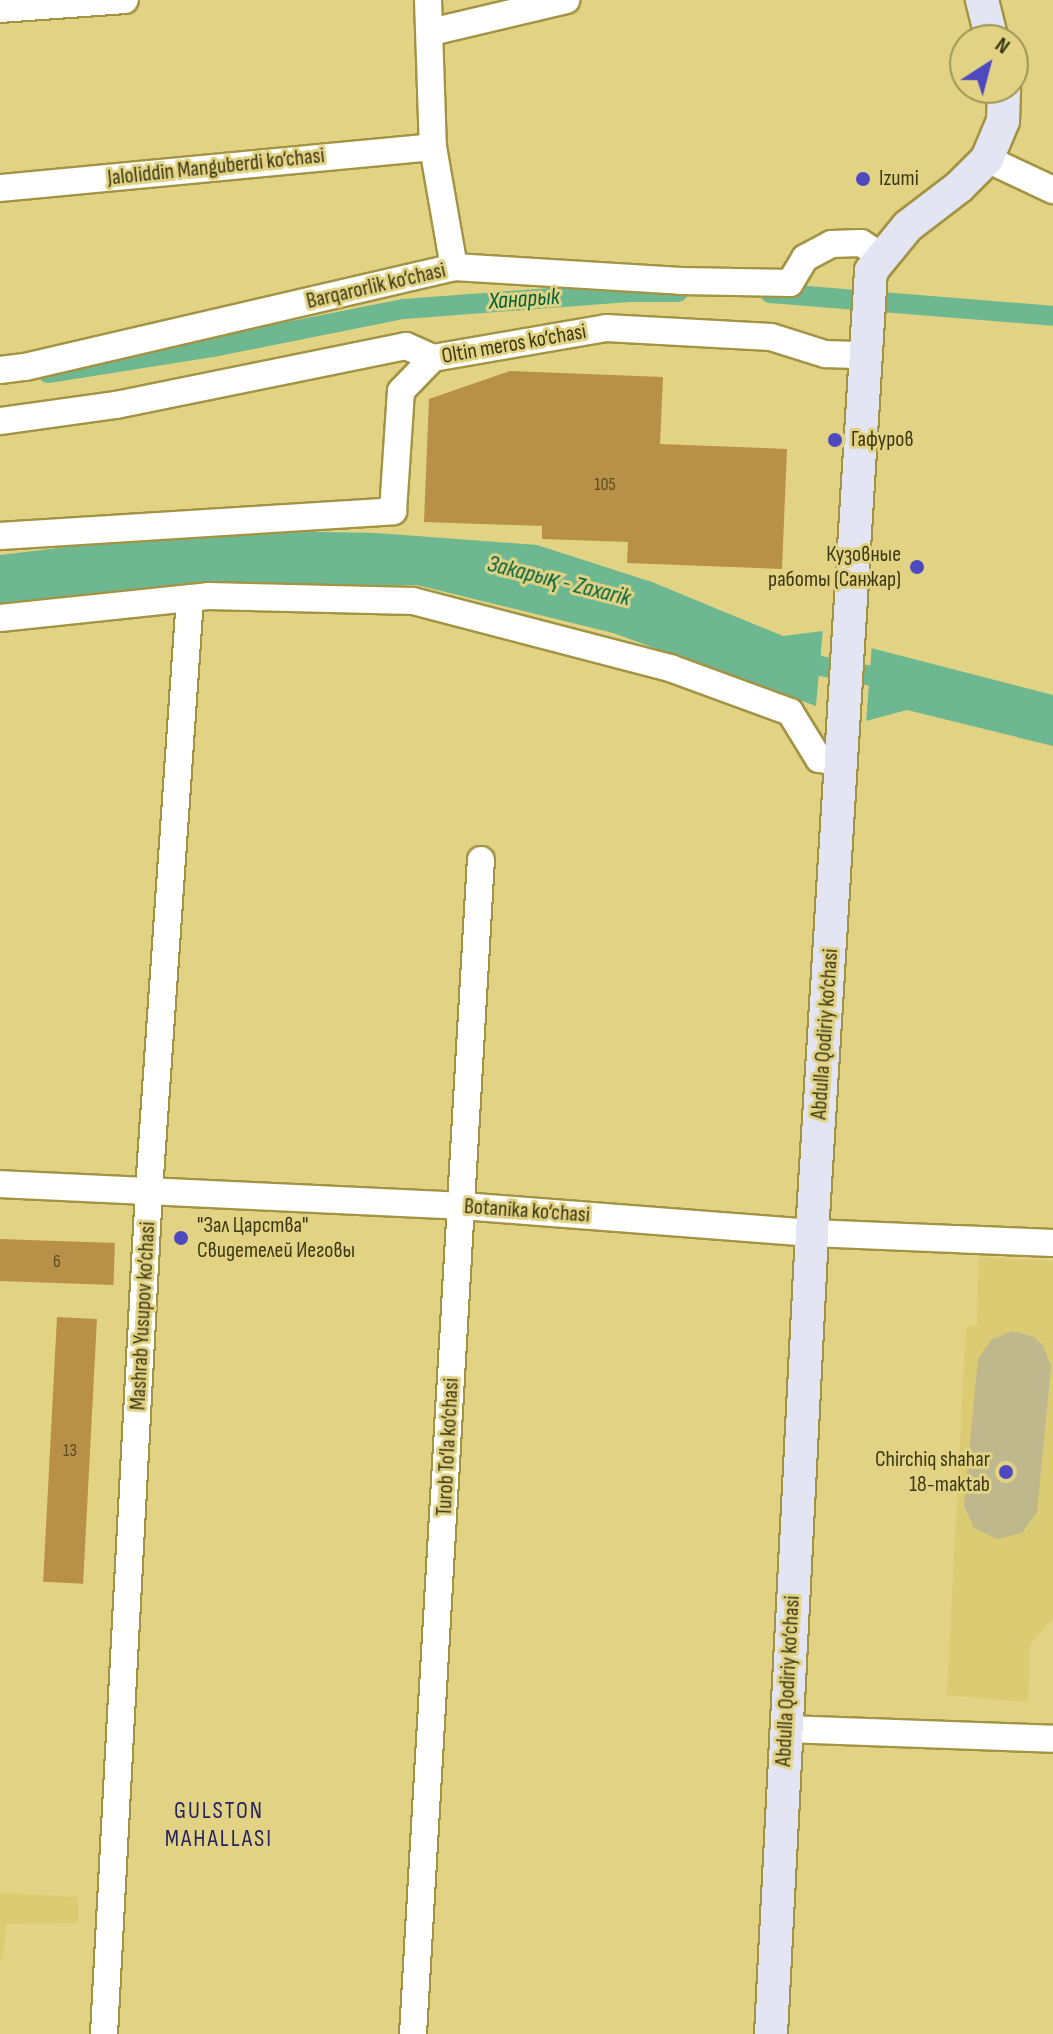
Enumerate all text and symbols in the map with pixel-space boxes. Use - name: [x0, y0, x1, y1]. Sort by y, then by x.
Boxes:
- north arrow: [949, 24, 1029, 104]
- text: N: [990, 31, 1015, 60]
- street label: Jaloliddin Manguberdi ko‘chasi: [106, 142, 326, 192]
- place label: Izumi: [879, 166, 919, 192]
- marker: Izumi: [854, 170, 872, 188]
- street label: Barqarorlik ko‘chasi: [304, 257, 448, 315]
- water label: Ханарык: [488, 282, 560, 316]
- street label: Oltin meros ko‘chasi: [440, 318, 588, 370]
- place label: Гафуров: [851, 427, 914, 453]
- marker: Гафуров: [826, 431, 844, 449]
- house number: 105: [594, 474, 616, 496]
- place label: Кузовные работы (Санжар): [768, 541, 901, 592]
- water label: Закарық - Zaxarik: [484, 549, 634, 613]
- marker: Кузовные работы (Санжар): [908, 558, 926, 576]
- street label: Abdulla Qodiriy ko‘chasi: [806, 948, 844, 1120]
- street label: Botanika ko‘chasi: [463, 1193, 591, 1229]
- place label: "Зал Царства" Свидетелей Иеговы: [197, 1212, 355, 1264]
- street label: Mashrab Yusupov ko‘chasi: [125, 1221, 161, 1411]
- marker: "Зал Царства" Свидетелей Иеговы: [172, 1229, 190, 1247]
- house number: 6: [53, 1251, 61, 1273]
- street label: Turob To‘la ko‘chasi: [431, 1377, 465, 1517]
- house number: 13: [63, 1440, 77, 1462]
- place label: Chirchiq shahar 18-maktab: [875, 1446, 990, 1498]
- marker: Chirchiq shahar 18-maktab: [997, 1463, 1015, 1481]
- street label: Abdulla Qodiriy ko‘chasi: [770, 1595, 806, 1767]
- district label: GULSTON MAHALLASI: [165, 1797, 273, 1853]

